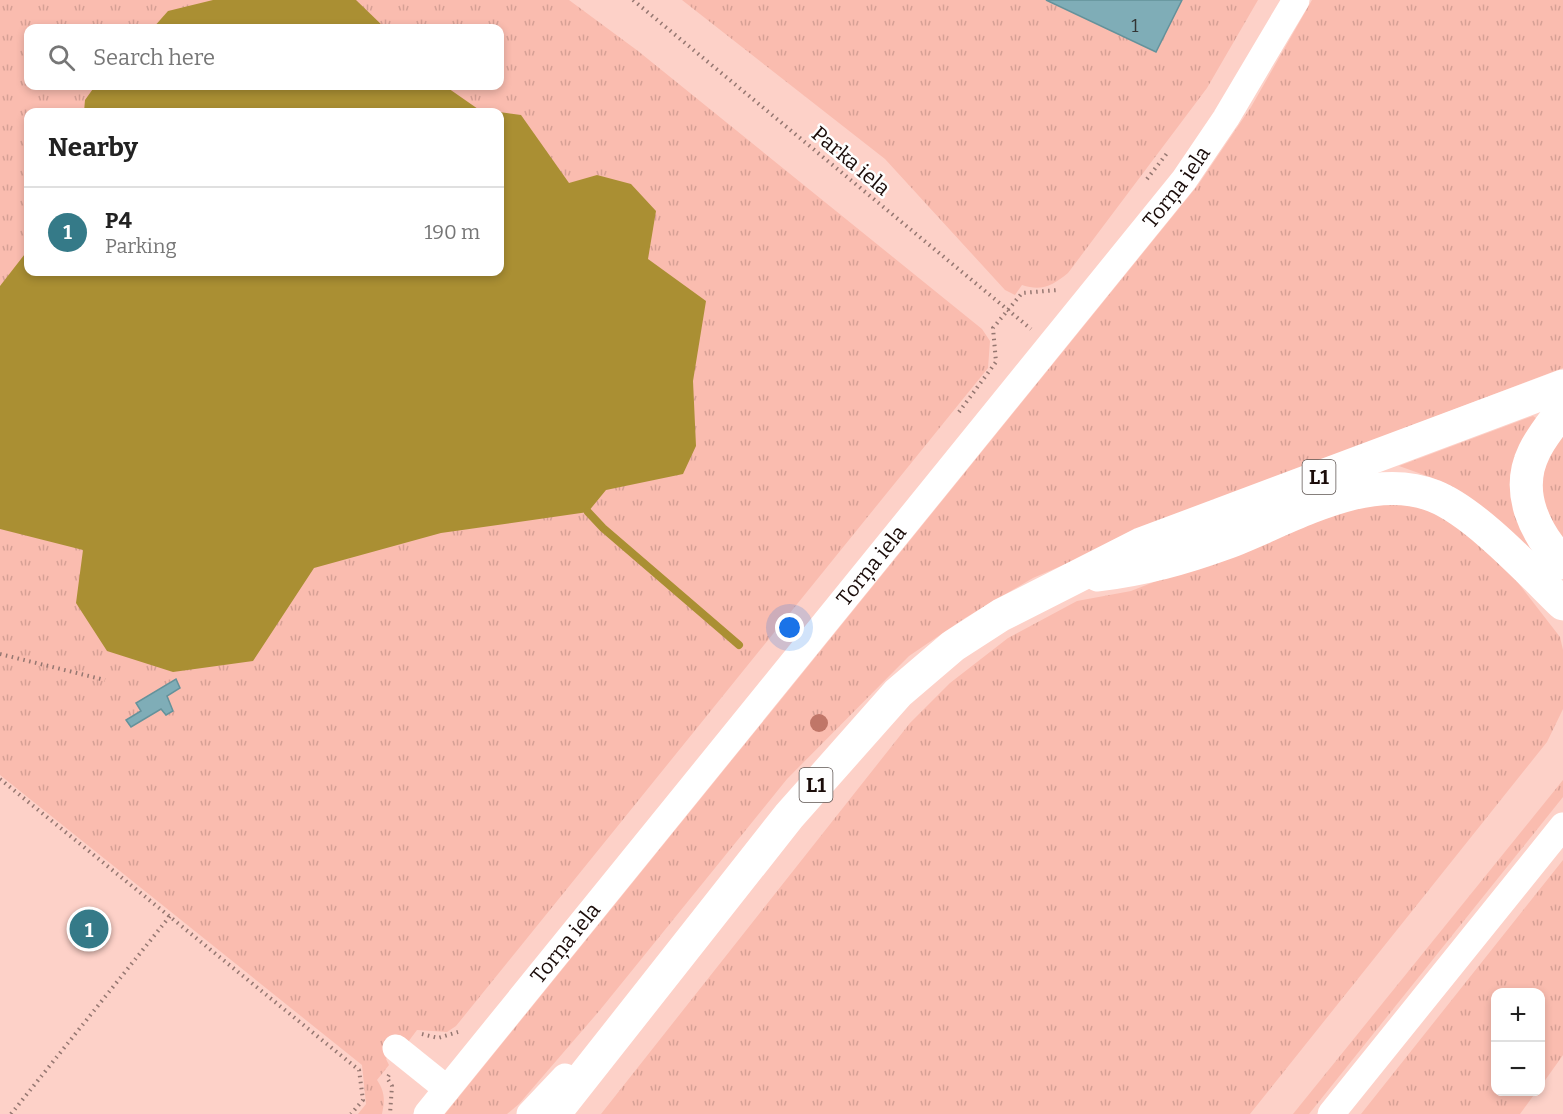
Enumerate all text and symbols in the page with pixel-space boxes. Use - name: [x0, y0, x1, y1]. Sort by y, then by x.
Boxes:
- house number: 1: [1131, 15, 1139, 37]
- search box: [24, 24, 504, 90]
- icon: search: [45, 41, 78, 74]
- text: Search here: [93, 44, 215, 71]
- street label: Parka iela: [806, 121, 896, 202]
- text: Nearby: [48, 132, 138, 163]
- street label: Torņa iela: [1137, 141, 1216, 234]
- text: P4: [105, 207, 132, 234]
- text: 1: [63, 220, 72, 244]
- text: 190 m: [424, 220, 480, 244]
- text: Parking: [105, 234, 177, 258]
- road number: L1: [1302, 460, 1336, 494]
- street label: Torņa iela: [831, 520, 912, 611]
- your location: [775, 613, 804, 642]
- road number: L1: [800, 768, 832, 802]
- street label: Torņa iela: [525, 897, 606, 989]
- pin: 1: [70, 906, 109, 952]
- map controls: [1491, 988, 1545, 1096]
- button: +: [1491, 988, 1545, 1042]
- button: −: [1491, 1042, 1545, 1096]

